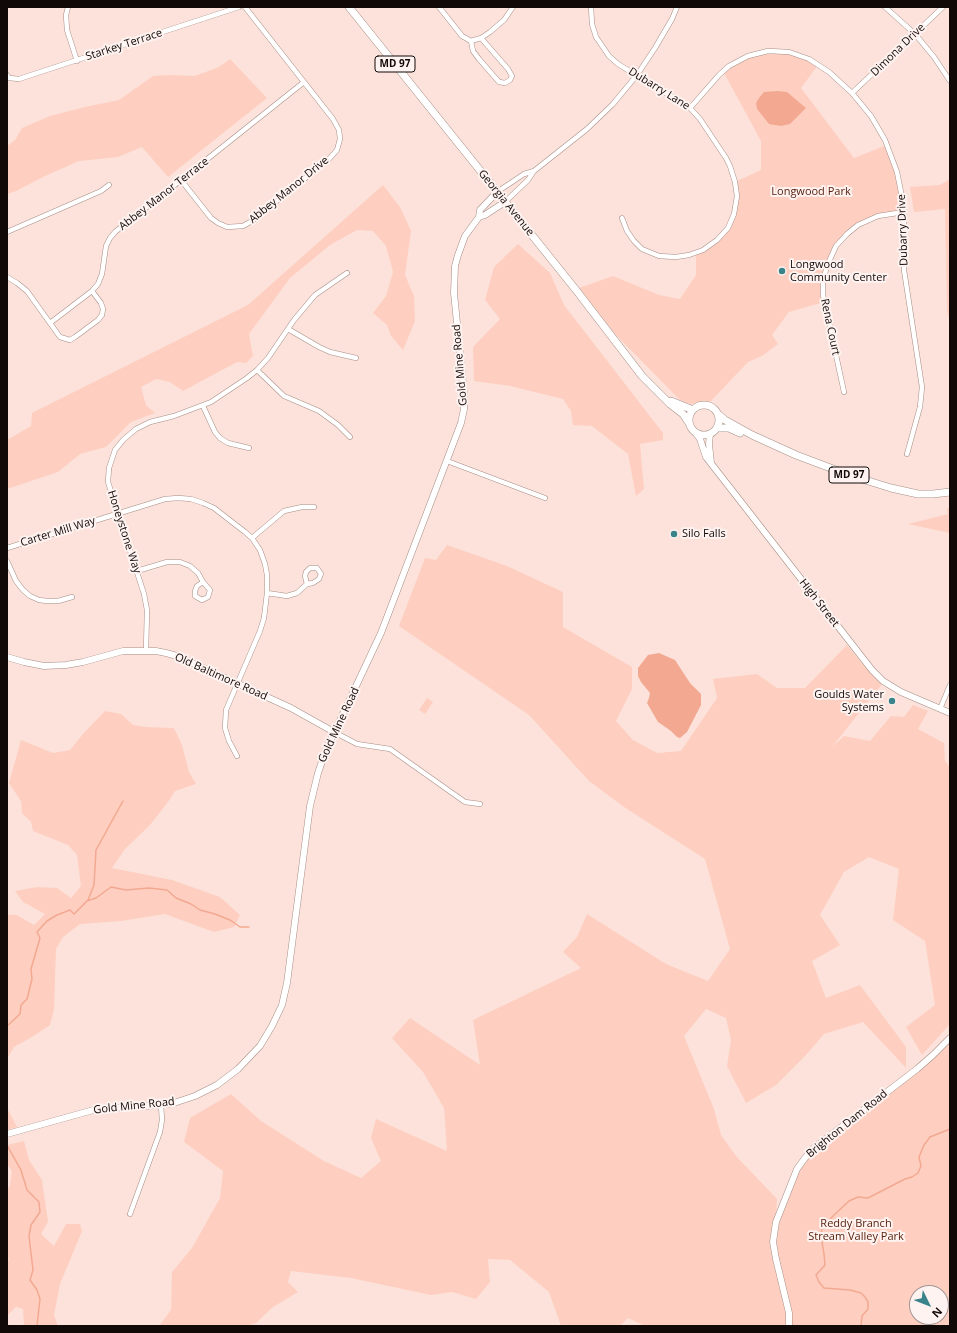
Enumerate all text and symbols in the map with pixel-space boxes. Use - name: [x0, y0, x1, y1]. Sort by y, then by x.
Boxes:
- street label: Dimona Drive: [868, 21, 928, 79]
- street label: Starkey Terrace: [84, 26, 164, 64]
- road number: MD 97: [375, 56, 415, 72]
- street label: Dubarry Lane: [626, 65, 692, 113]
- street label: Abbey Manor Drive: [247, 154, 331, 226]
- street label: Abbey Manor Terrace: [116, 155, 212, 233]
- street label: Georgia Avenue: [475, 167, 537, 239]
- park label: Longwood Park: [771, 185, 851, 199]
- street label: Dubarry Drive: [895, 194, 911, 266]
- place label: Longwood Community Center: [790, 258, 887, 284]
- marker: Longwood Community Center: [777, 266, 787, 276]
- street label: Rena Court: [818, 298, 842, 356]
- street label: Gold Mine Road: [450, 324, 470, 406]
- road number: MD 97: [829, 467, 869, 483]
- street label: Honeystone Way: [104, 489, 144, 575]
- street label: Carter Mill Way: [19, 514, 97, 550]
- place label: Silo Falls: [682, 527, 726, 541]
- marker: Silo Falls: [669, 529, 679, 539]
- street label: High Street: [796, 576, 842, 630]
- street label: Old Baltimore Road: [173, 651, 269, 703]
- street label: Gold Mine Road: [316, 685, 362, 765]
- place label: Goulds Water Systems: [814, 688, 884, 714]
- marker: Goulds Water Systems: [887, 696, 897, 706]
- street label: Brighton Dam Road: [804, 1087, 890, 1161]
- street label: Gold Mine Road: [93, 1095, 175, 1117]
- park label: Reddy Branch Stream Valley Park: [808, 1217, 904, 1243]
- north arrow: [909, 1285, 949, 1325]
- text: N: [929, 1304, 946, 1321]

